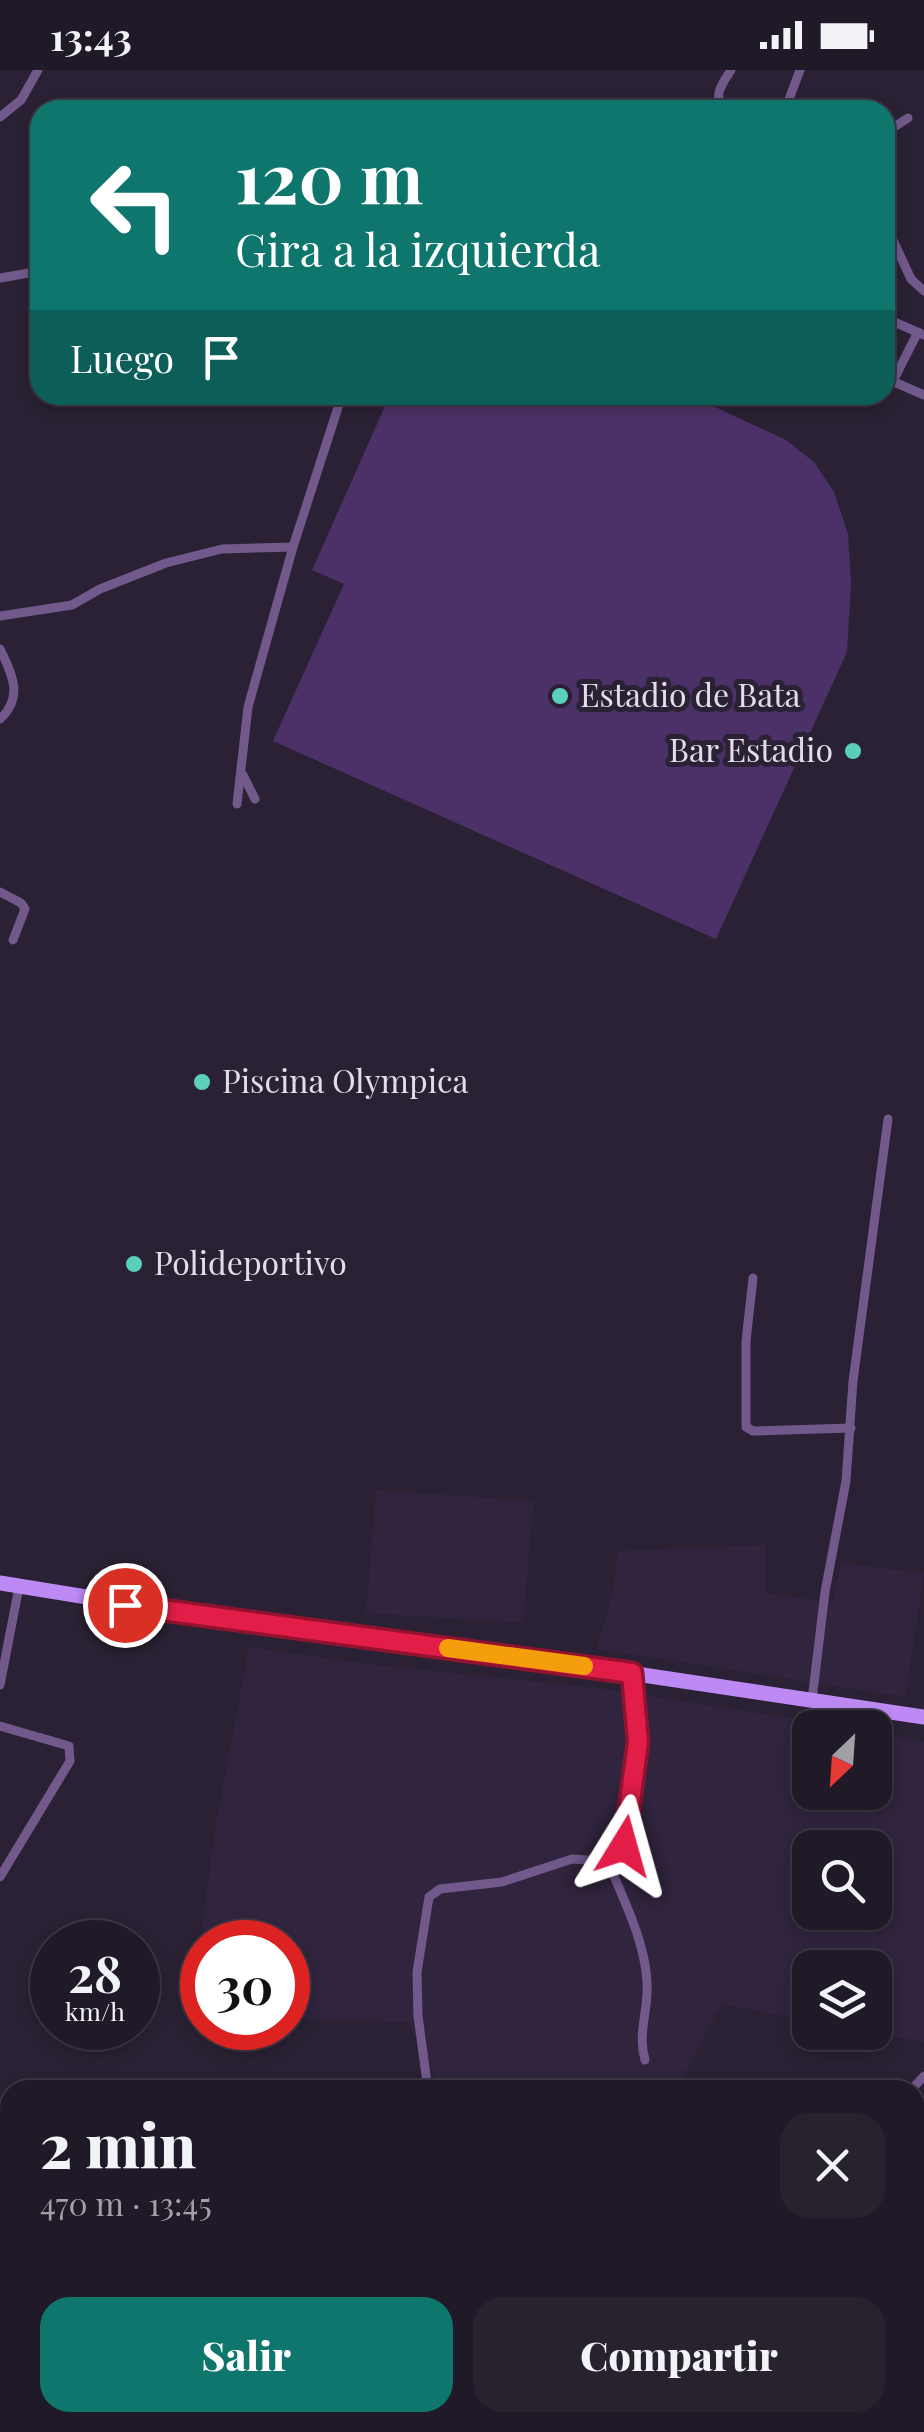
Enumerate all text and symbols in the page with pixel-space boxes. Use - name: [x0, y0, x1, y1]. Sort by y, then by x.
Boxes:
- text: 13:43: [50, 10, 132, 61]
- text: 120 m: [235, 128, 423, 222]
- icon: left: [70, 140, 200, 270]
- text: Gira a la izquierda: [235, 218, 600, 278]
- icon: arrive: [194, 330, 249, 385]
- text: Luego: [70, 332, 174, 383]
- place label: Estadio de Bata: [580, 672, 800, 715]
- marker: Estadio de Bata: [549, 685, 571, 707]
- place label: Bar Estadio: [669, 727, 833, 770]
- marker: Bar Estadio: [842, 740, 864, 762]
- place label: Piscina Olympica: [222, 1058, 469, 1101]
- marker: Piscina Olympica: [191, 1071, 213, 1093]
- place label: Polideportivo: [154, 1240, 347, 1283]
- marker: Polideportivo: [123, 1253, 145, 1275]
- pin: [83, 1563, 168, 1648]
- icon: arrive: [98, 1578, 153, 1633]
- north arrow: [792, 1710, 892, 1810]
- map controls: [792, 1710, 892, 2050]
- position arrow: [572, 1794, 676, 1898]
- button: search: [792, 1830, 892, 1930]
- speed limit sign: 30: [180, 1920, 310, 2050]
- text: 28: [68, 1939, 122, 2006]
- button: layers: [792, 1950, 892, 2050]
- text: km/h: [65, 1994, 125, 2027]
- text: 2 min: [40, 2103, 196, 2183]
- button: close: [780, 2113, 885, 2218]
- text: 470 m · 13:45: [40, 2181, 212, 2224]
- button: Salir: [40, 2297, 453, 2412]
- button: Compartir: [473, 2297, 885, 2412]

